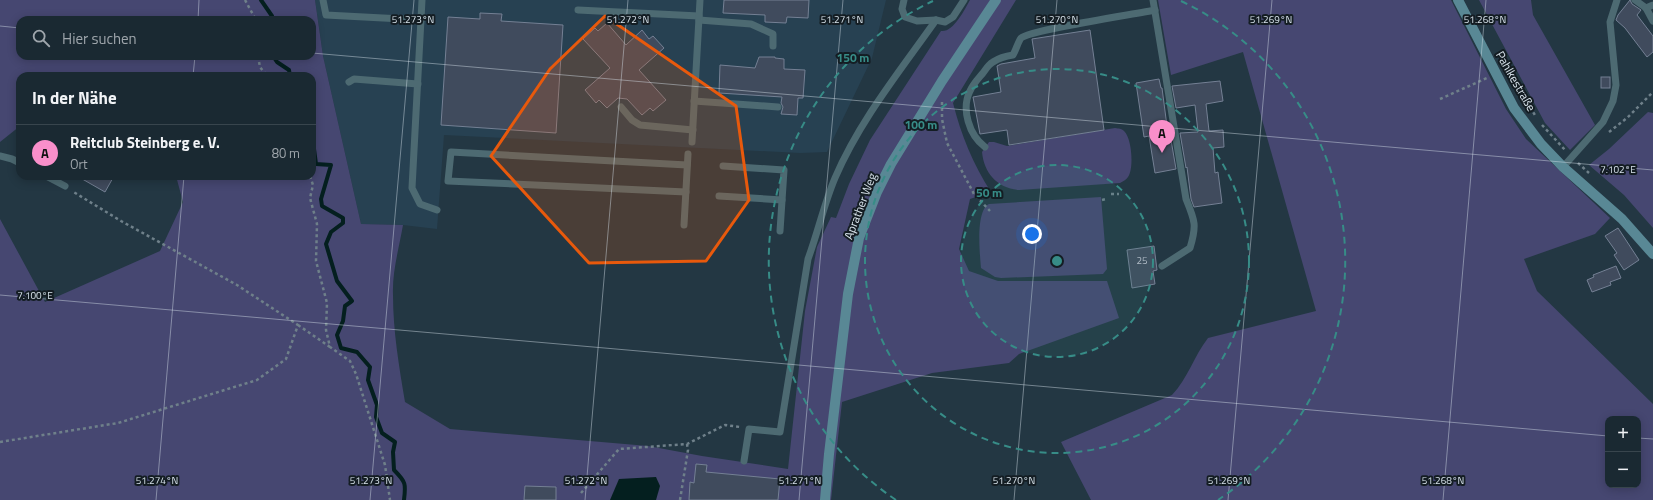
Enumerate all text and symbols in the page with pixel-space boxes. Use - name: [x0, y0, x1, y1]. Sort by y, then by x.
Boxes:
- text: 51.273°N: [392, 12, 434, 27]
- text: 51.272°N: [607, 12, 649, 27]
- text: 51.271°N: [821, 12, 863, 27]
- text: 51.270°N: [1036, 12, 1078, 27]
- text: 51.269°N: [1250, 12, 1292, 27]
- text: 51.268°N: [1464, 12, 1506, 27]
- search box: [16, 16, 316, 60]
- icon: search: [30, 27, 52, 49]
- text: Hier suchen: [62, 27, 137, 50]
- street label: Pahlkestraße: [1491, 47, 1541, 115]
- text: 150 m: [837, 48, 869, 67]
- text: In der Nähe: [32, 85, 117, 111]
- text: 100 m: [905, 115, 937, 134]
- pin: A: [1149, 120, 1175, 153]
- text: Reitclub Steinberg e. V.: [70, 131, 220, 154]
- text: A: [41, 143, 49, 163]
- text: 80 m: [272, 143, 300, 163]
- text: Ort: [70, 154, 88, 174]
- text: 7.102°E: [1600, 162, 1636, 177]
- street label: Aprather Weg: [839, 170, 881, 242]
- text: 50 m: [976, 183, 1002, 202]
- your location: [1022, 224, 1042, 244]
- house number: 25: [1136, 253, 1148, 268]
- centre of rings: [1050, 254, 1064, 268]
- text: 7.100°E: [17, 288, 53, 303]
- map controls: [1605, 416, 1641, 488]
- button: +: [1605, 416, 1641, 452]
- button: −: [1605, 452, 1641, 488]
- text: 51.274°N: [136, 473, 178, 488]
- text: 51.273°N: [350, 473, 392, 488]
- text: 51.272°N: [565, 473, 607, 488]
- text: 51.271°N: [779, 473, 821, 488]
- text: 51.270°N: [993, 473, 1035, 488]
- text: 51.269°N: [1208, 473, 1250, 488]
- text: 51.268°N: [1422, 473, 1464, 488]

